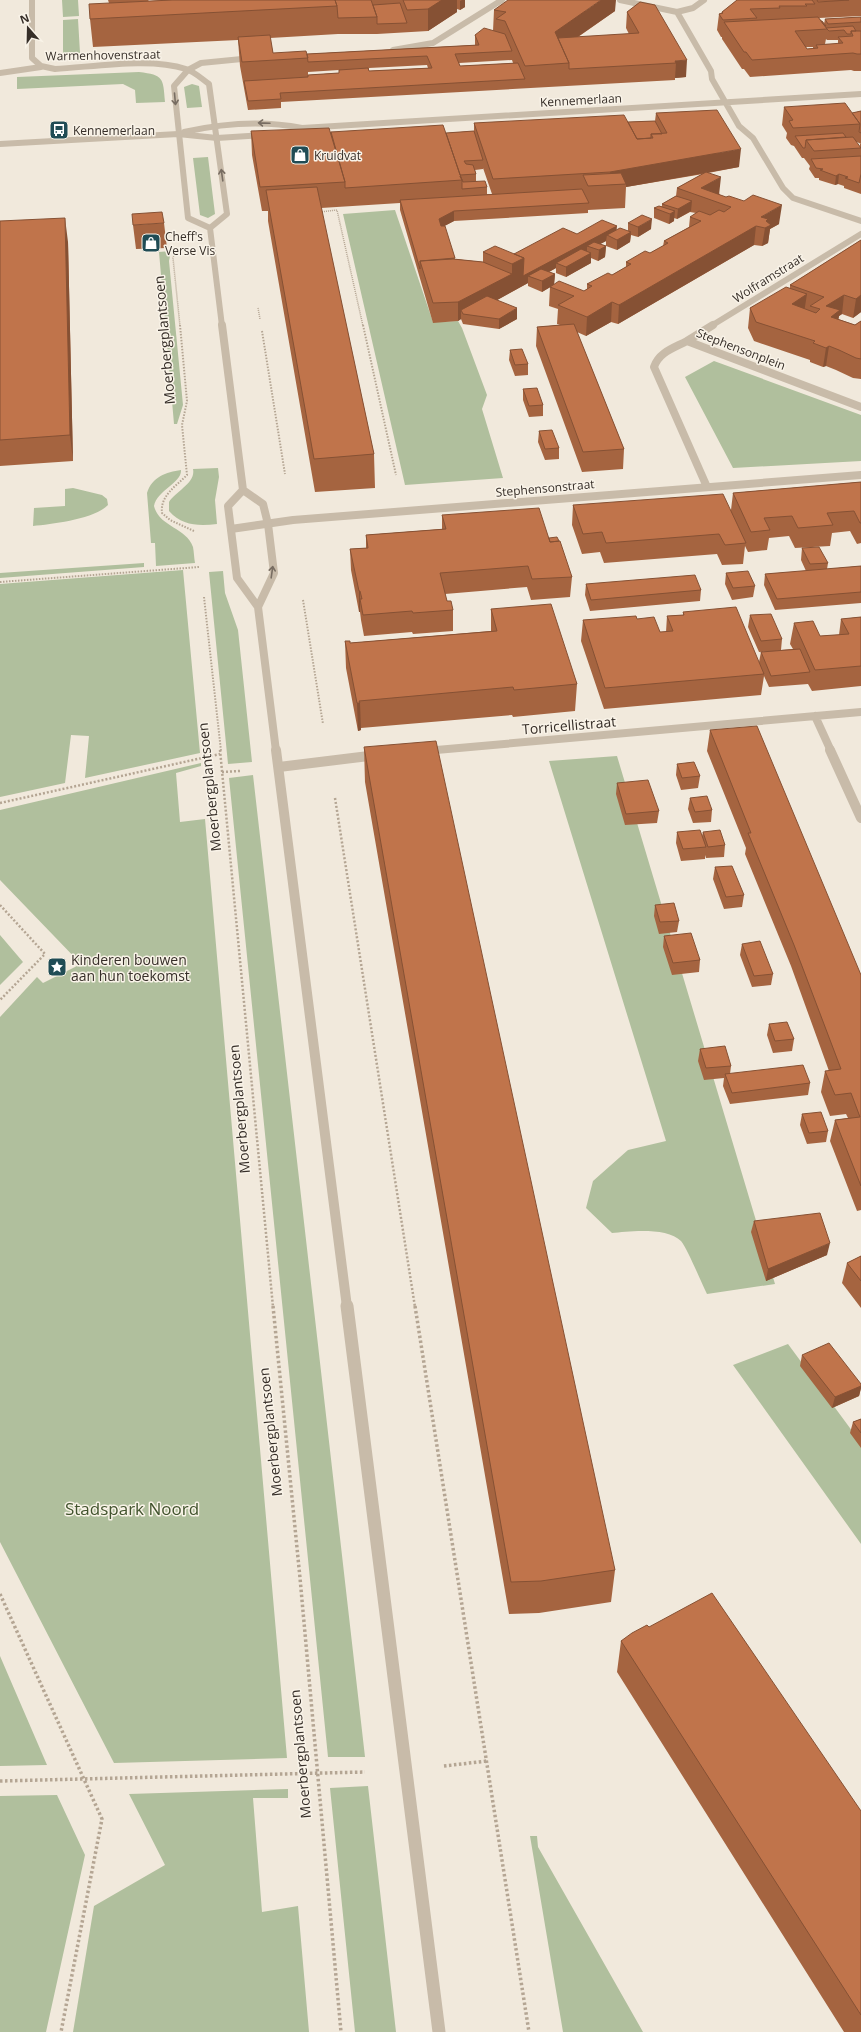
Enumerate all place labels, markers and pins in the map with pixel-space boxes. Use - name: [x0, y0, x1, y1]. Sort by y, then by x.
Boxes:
- bus stop icon: Kennemerlaan: [48, 119, 70, 141]
- place label: Kennemerlaan: [73, 122, 155, 139]
- shop icon: Kruidvat: [289, 144, 311, 166]
- place label: Kruidvat: [314, 147, 361, 164]
- place label: Cheff's Verse Vis: [165, 228, 216, 259]
- shop icon: Cheff's Verse Vis: [140, 232, 162, 254]
- place label: Kinderen bouwen aan hun toekomst: [71, 950, 190, 985]
- place icon: Kinderen bouwen aan hun toekomst: [46, 956, 68, 978]

